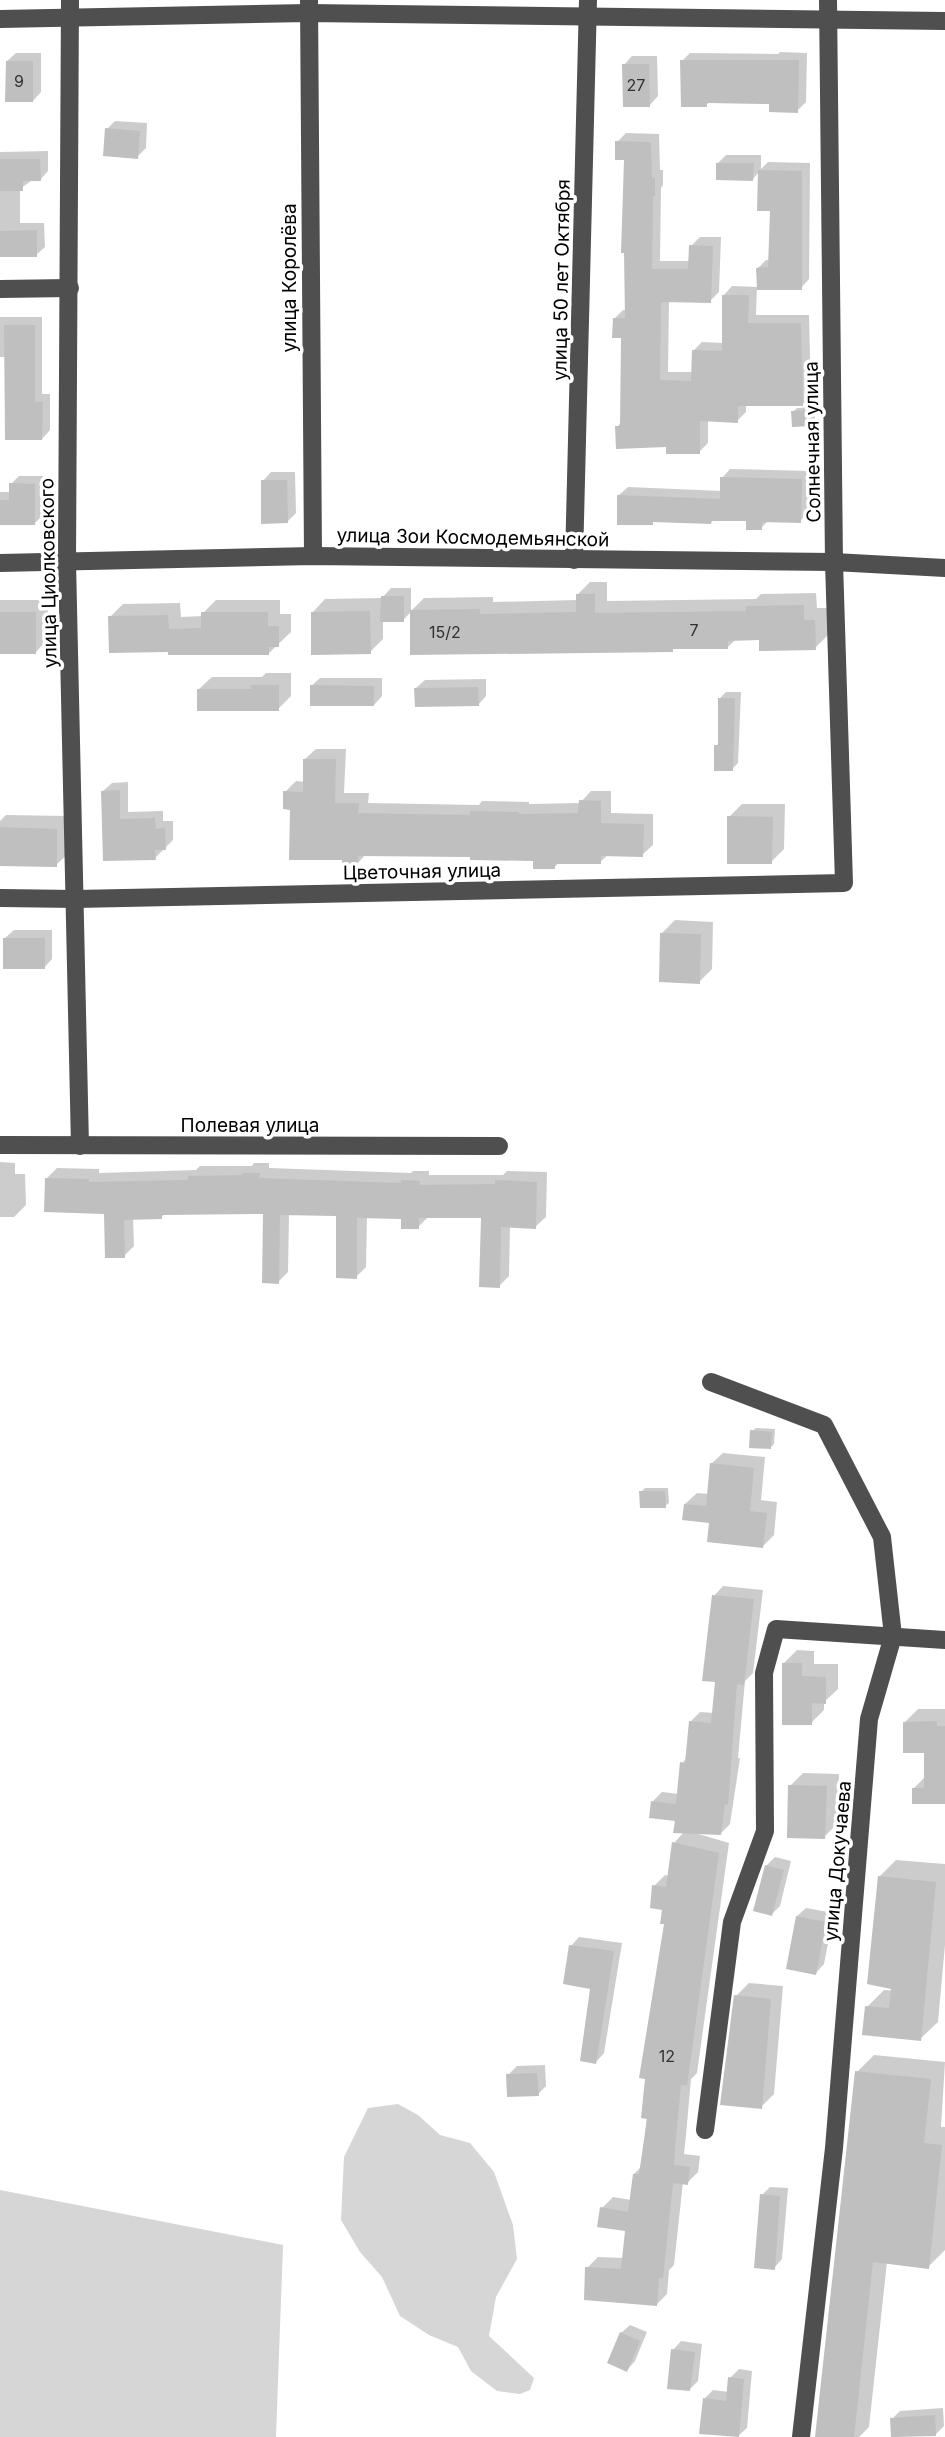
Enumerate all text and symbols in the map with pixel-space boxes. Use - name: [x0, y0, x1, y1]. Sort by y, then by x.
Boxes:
- house number: 9: [14, 71, 24, 91]
- house number: 27: [627, 75, 645, 95]
- street label: улица 50 лет Октября: [548, 179, 575, 381]
- street label: улица Королёва: [278, 203, 301, 353]
- street label: Солнечная улица: [800, 361, 825, 523]
- street label: улица Циолковского: [35, 478, 62, 668]
- street label: улица Зои Космодемьянской: [336, 524, 610, 551]
- house number: 7: [689, 620, 699, 640]
- house number: 15/2: [429, 622, 461, 642]
- street label: Цветочная улица: [343, 859, 501, 884]
- street label: Полевая улица: [181, 1114, 319, 1137]
- street label: улица Докучаева: [819, 1780, 856, 1942]
- house number: 12: [659, 2046, 675, 2066]

